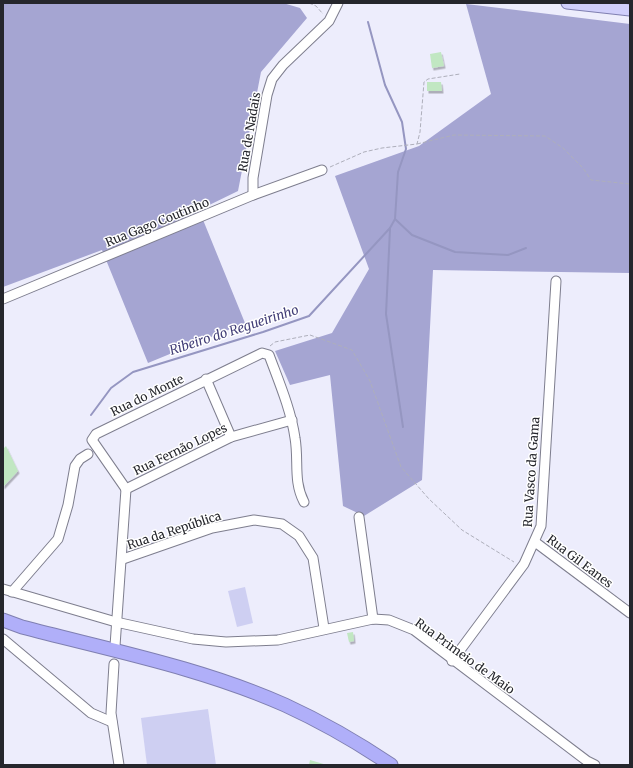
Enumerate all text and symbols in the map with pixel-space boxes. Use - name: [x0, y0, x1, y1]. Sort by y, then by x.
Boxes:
- street label: Rua de Nadais: [235, 91, 263, 173]
- street label: Rua Gago Coutinho: [103, 194, 211, 250]
- water label: Ribeiro do Regueirinho: [167, 301, 301, 359]
- street label: Rua do Monte: [108, 371, 186, 419]
- street label: Rua Vasco da Gama: [520, 416, 542, 528]
- street label: Rua Fernão Lopes: [131, 420, 229, 478]
- street label: Rua da República: [125, 508, 223, 552]
- street label: Rua Gil Eanes: [544, 531, 616, 591]
- street label: Rua Primeio de Maio: [412, 615, 518, 697]

